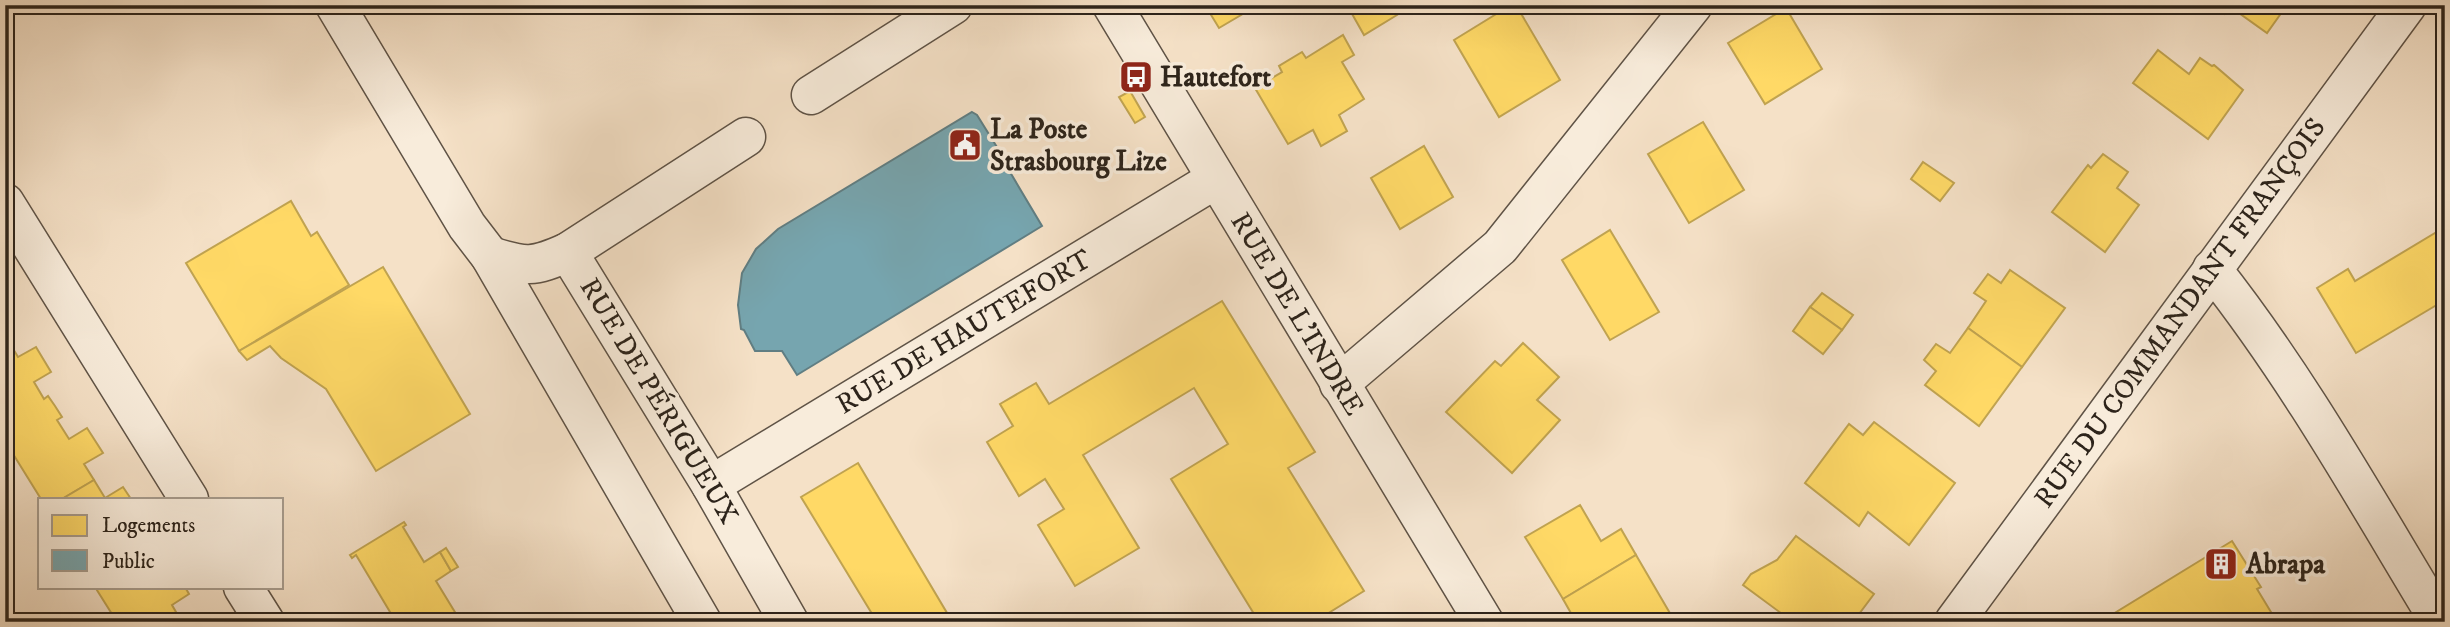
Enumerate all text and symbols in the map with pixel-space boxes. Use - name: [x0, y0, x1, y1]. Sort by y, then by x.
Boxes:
- bus stop icon: Hautefort: [1117, 58, 1155, 96]
- place label: Hautefort: [1160, 60, 1271, 95]
- street label: RUE DU COMMANDANT FRANÇOIS: [2027, 111, 2333, 515]
- place label: La Poste Strasbourg Lize: [990, 112, 1167, 179]
- public building icon: La Poste Strasbourg Lize: [946, 126, 984, 164]
- street label: RUE DE L'INDRE: [1223, 206, 1371, 422]
- street label: RUE DE HAUTEFORT: [830, 242, 1098, 422]
- street label: RUE DE PÉRIGUEUX: [572, 272, 746, 530]
- legend: [38, 498, 284, 588]
- text: Logements: [102, 513, 195, 539]
- building icon: Abrapa: [2202, 545, 2240, 583]
- place label: Abrapa: [2245, 547, 2326, 582]
- text: Public: [102, 549, 155, 575]

